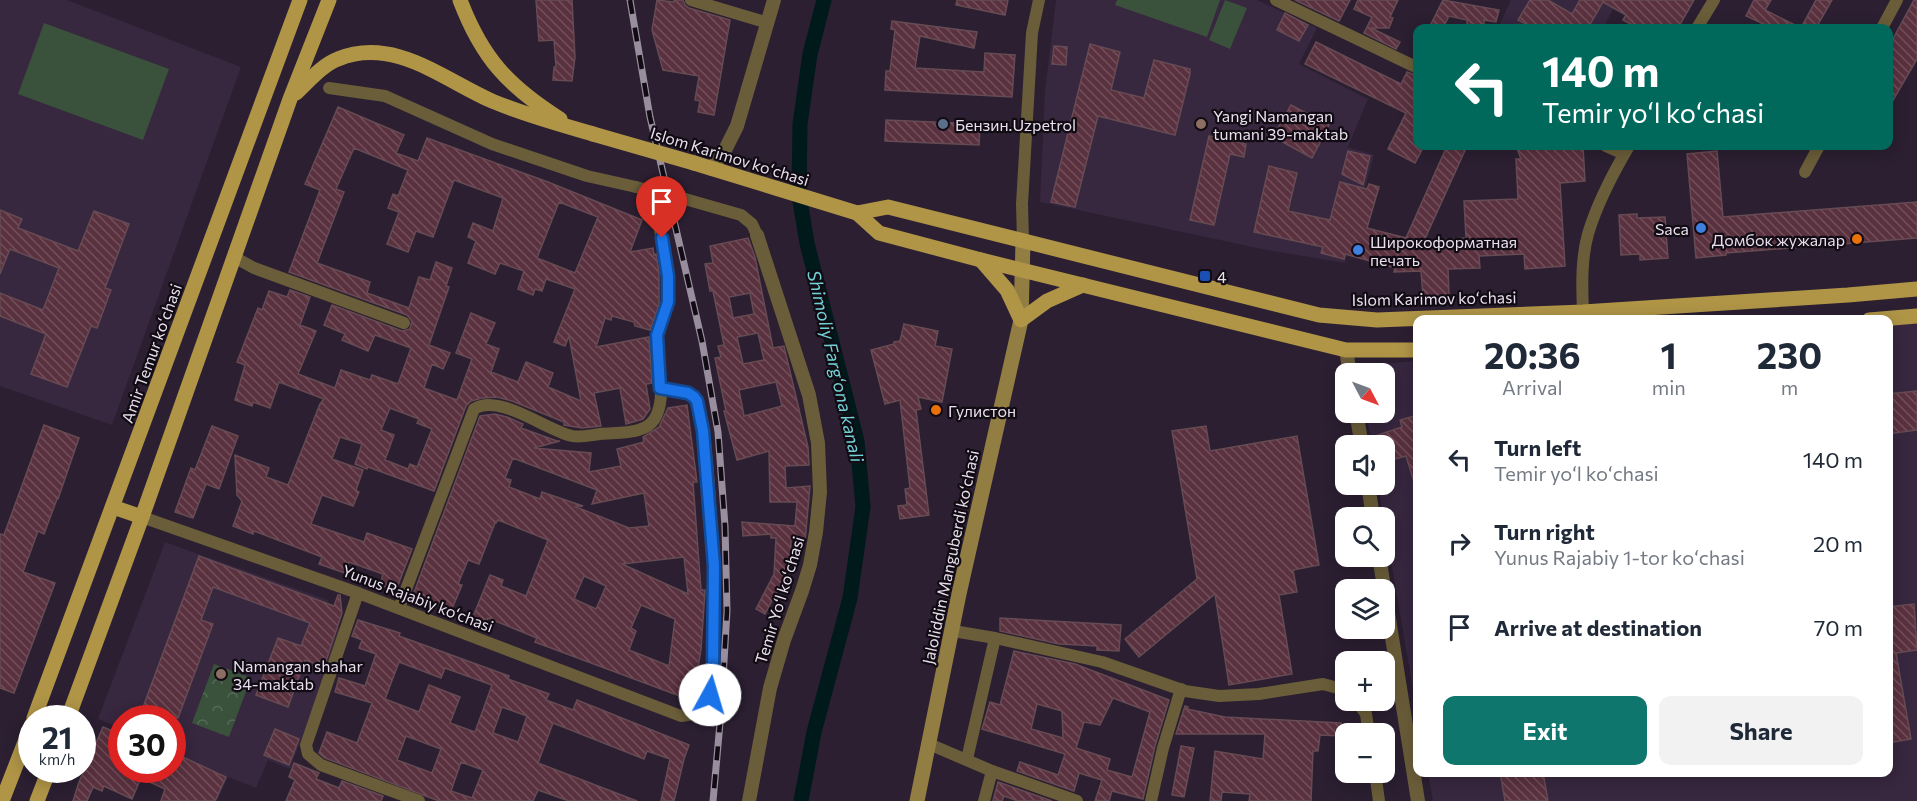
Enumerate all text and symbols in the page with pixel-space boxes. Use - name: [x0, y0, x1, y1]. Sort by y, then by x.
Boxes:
- text: 140 m: [1542, 44, 1659, 96]
- icon: left: [1443, 48, 1521, 126]
- text: Temir yoʻl koʻchasi: [1542, 96, 1764, 129]
- place label: Yangi Namangan tumani 39-maktab: [1213, 106, 1348, 143]
- place label: Бензин.Uzpetrol: [955, 115, 1076, 134]
- marker: Бензин.Uzpetrol: [936, 117, 950, 131]
- marker: Yangi Namangan tumani 39-maktab: [1194, 117, 1208, 131]
- street label: Islom Karimov koʻchasi: [648, 123, 812, 189]
- pin: [636, 176, 687, 238]
- icon: arrive: [645, 185, 678, 218]
- place label: Saca: [1655, 219, 1689, 238]
- marker: Saca: [1694, 221, 1708, 235]
- place label: Домбок жужалар: [1712, 230, 1845, 249]
- place label: Широкоформатная печать: [1370, 232, 1517, 269]
- marker: Домбок жужалар: [1850, 232, 1864, 246]
- marker: Широкоформатная печать: [1351, 243, 1365, 257]
- place label: 4: [1217, 267, 1227, 286]
- water label: Shimoliy Fargʻona kanali: [803, 268, 869, 465]
- marker: 4: [1198, 269, 1212, 283]
- street label: Amir Temur koʻchasi: [117, 281, 185, 425]
- street label: Islom Karimov koʻchasi: [1351, 287, 1517, 309]
- text: 20:36: [1484, 332, 1581, 376]
- text: 1: [1661, 332, 1677, 376]
- text: 230: [1757, 332, 1822, 376]
- north arrow: [1335, 363, 1395, 423]
- map controls: [1335, 363, 1395, 783]
- text: Arrival: [1502, 375, 1563, 399]
- text: min: [1652, 375, 1686, 399]
- text: m: [1781, 375, 1798, 399]
- place label: Гулистон: [948, 401, 1016, 420]
- marker: Гулистон: [929, 403, 943, 417]
- text: Turn left: [1494, 434, 1581, 461]
- button: sound: [1335, 435, 1395, 495]
- icon: left: [1443, 443, 1476, 476]
- text: 140 m: [1803, 446, 1863, 473]
- street label: Jaloliddin Manguberdi koʻchasi: [918, 448, 982, 666]
- text: Temir yoʻl koʻchasi: [1494, 461, 1659, 485]
- button: search: [1335, 507, 1395, 567]
- text: Turn right: [1494, 518, 1595, 545]
- icon: right: [1443, 527, 1476, 560]
- text: 20 m: [1813, 530, 1863, 557]
- street label: Temir Yoʻl koʻchasi: [751, 534, 807, 666]
- text: Yunus Rajabiy 1-tor koʻchasi: [1494, 545, 1745, 569]
- street label: Yunus Rajabiy ko‘chasi: [340, 560, 496, 636]
- button: layers: [1335, 579, 1395, 639]
- icon: arrive: [1443, 611, 1476, 644]
- text: Arrive at destination: [1494, 614, 1702, 641]
- text: 70 m: [1814, 614, 1863, 641]
- button: +: [1335, 651, 1395, 711]
- place label: Namangan shahar 34-maktab: [233, 656, 363, 693]
- position arrow: [678, 663, 742, 727]
- marker: Namangan shahar 34-maktab: [214, 667, 228, 681]
- button: Exit: [1443, 696, 1647, 765]
- button: Share: [1659, 696, 1863, 765]
- speed limit sign: 30: [108, 705, 186, 783]
- text: 21: [42, 718, 72, 755]
- button: −: [1335, 723, 1395, 783]
- text: km/h: [39, 750, 75, 768]

